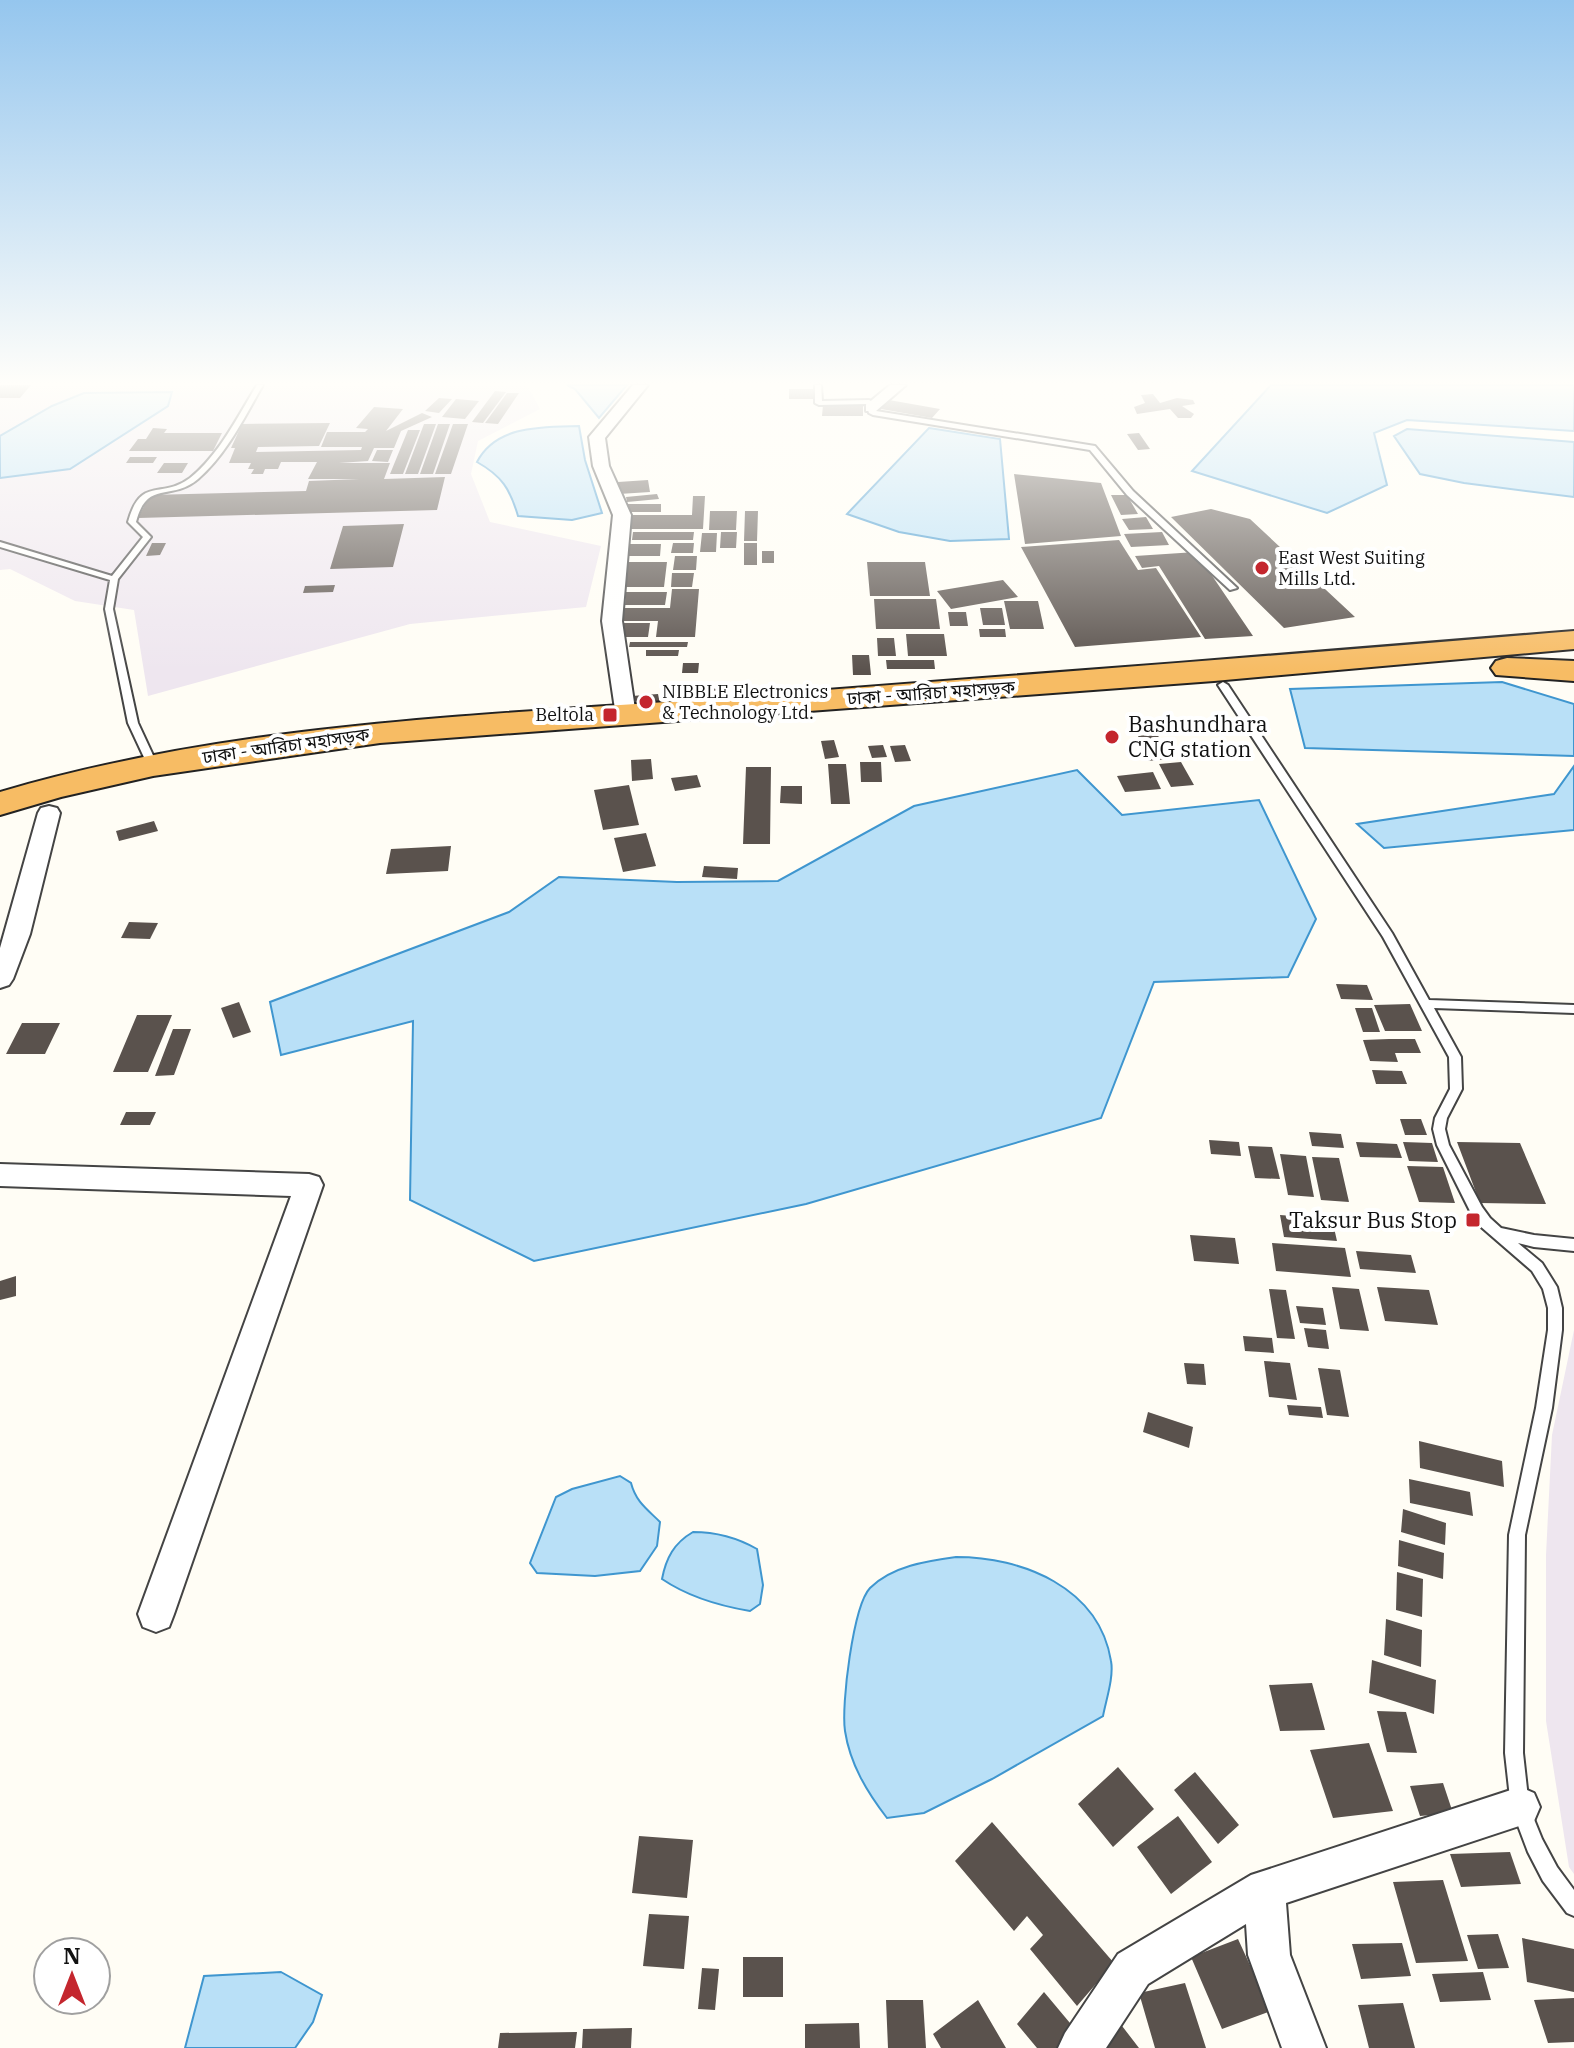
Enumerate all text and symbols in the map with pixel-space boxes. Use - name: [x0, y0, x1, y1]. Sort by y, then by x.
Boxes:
- place label: East West Suiting Mills Ltd.: [1278, 546, 1425, 590]
- marker: East West Suiting Mills Ltd.: [1253, 559, 1271, 577]
- street label: ঢাকা - আরিচা মহাসড়ক: [845, 675, 1016, 710]
- place label: NIBBLE Electronics & Technology Ltd.: [662, 680, 828, 724]
- marker: NIBBLE Electronics & Technology Ltd.: [637, 693, 655, 711]
- place label: Beltola: [535, 703, 594, 726]
- marker: Beltola: [601, 706, 619, 724]
- place label: Bashundhara CNG station: [1128, 709, 1268, 763]
- street label: ঢাকা - আরিচা মহাসড়ক: [200, 722, 371, 769]
- marker: Bashundhara CNG station: [1103, 728, 1121, 746]
- place label: Taksur Bus Stop: [1289, 1205, 1457, 1234]
- marker: Taksur Bus Stop: [1464, 1211, 1482, 1229]
- north arrow: [32, 1936, 112, 2016]
- text: N: [63, 1941, 81, 1970]

